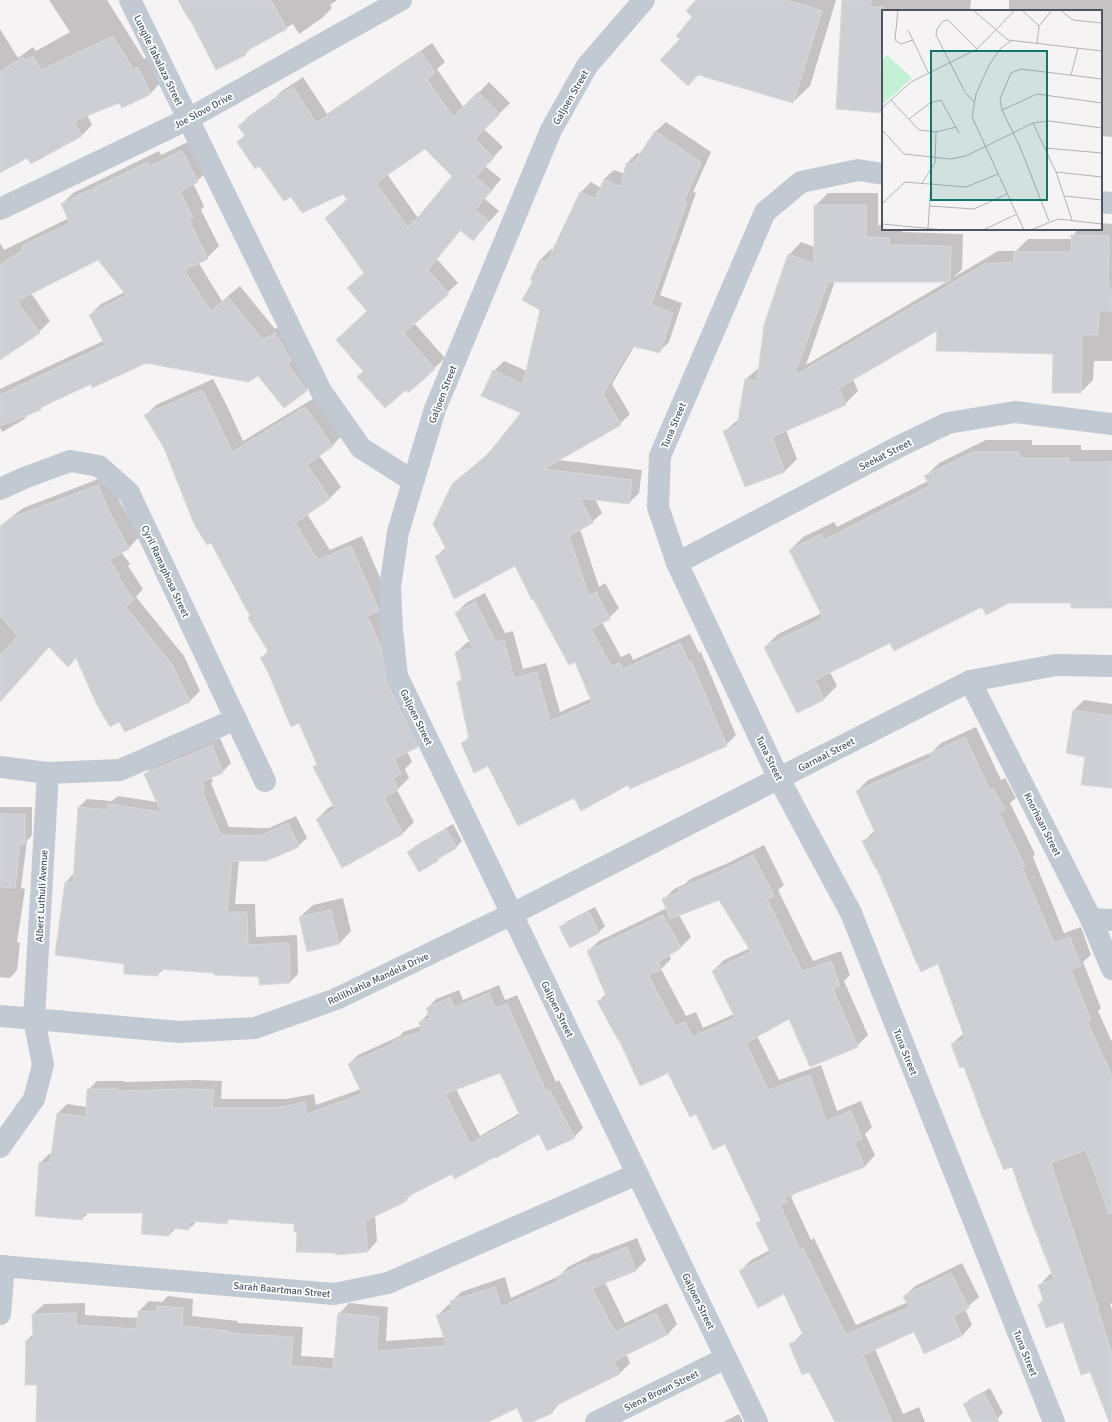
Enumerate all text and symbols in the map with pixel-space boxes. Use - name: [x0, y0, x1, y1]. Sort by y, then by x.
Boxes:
- inset map: [882, 10, 1102, 230]
- street label: Lungile Tabalaza Street: [131, 13, 185, 108]
- street label: Galjoen Street: [550, 68, 592, 127]
- street label: Joe Slovo Drive: [172, 90, 235, 131]
- street label: Galjoen Street: [426, 363, 460, 425]
- street label: Tuna Street: [659, 400, 689, 450]
- street label: Seekat Street: [857, 436, 914, 473]
- street label: Cyril Ramaphosa Street: [139, 524, 192, 620]
- street label: Galjoen Street: [397, 687, 435, 748]
- street label: Tuna Street: [753, 734, 785, 783]
- street label: Garnaal Street: [796, 735, 857, 774]
- street label: Knorhaan Street: [1021, 791, 1063, 859]
- street label: Albert Luthuli Avenue: [34, 849, 50, 943]
- street label: Rolilhlahla Mandela Drive: [326, 950, 431, 1008]
- street label: Galjoen Street: [538, 979, 576, 1040]
- street label: Tuna Street: [890, 1028, 920, 1077]
- street label: Galjoen Street: [679, 1271, 717, 1332]
- street label: Sarah Baartman Street: [233, 1280, 331, 1300]
- street label: Tuna Street: [1010, 1329, 1040, 1378]
- street label: Siena Brown Street: [622, 1367, 701, 1414]

